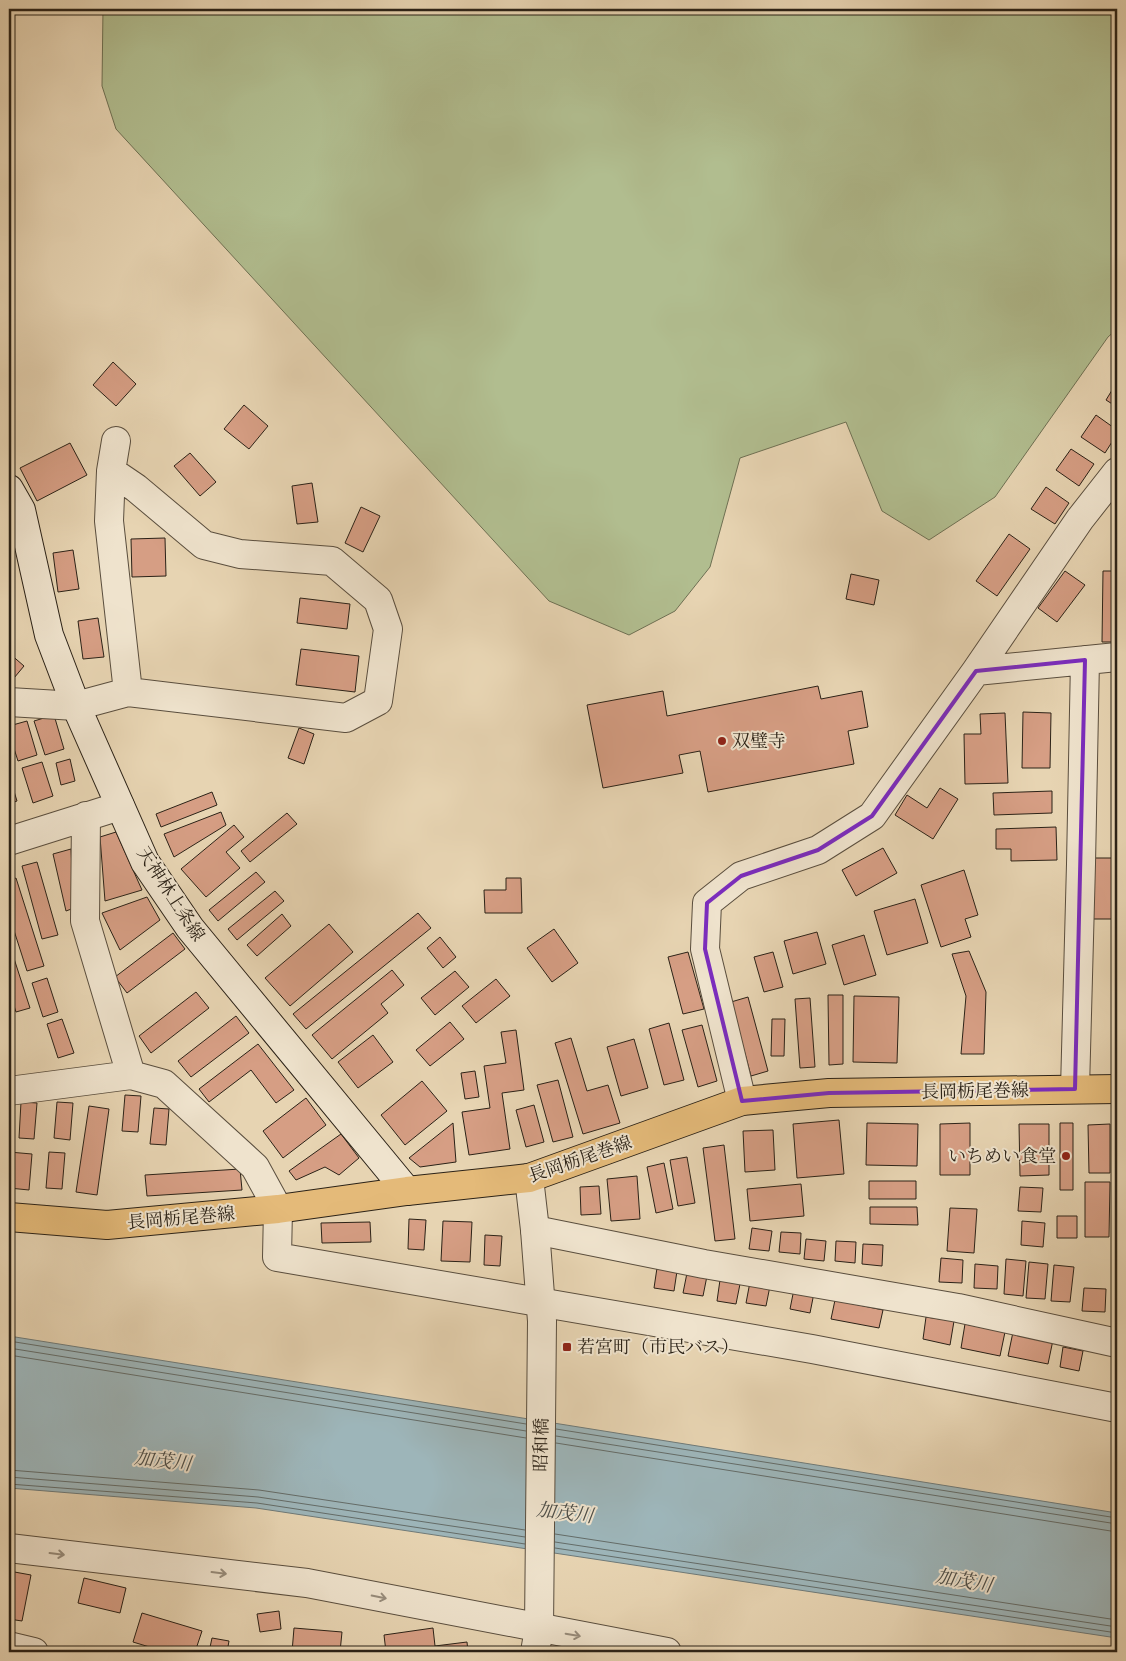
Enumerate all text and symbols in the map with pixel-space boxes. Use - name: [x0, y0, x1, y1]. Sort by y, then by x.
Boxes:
- place label: 双璧寺: [732, 730, 786, 756]
- marker: 双璧寺: [716, 735, 728, 747]
- street label: 天神林上条線: [129, 843, 210, 947]
- street label: 長岡栃尾巻線: [921, 1079, 1029, 1107]
- street label: 長岡栃尾巻線: [525, 1131, 636, 1191]
- place label: いちめい食堂: [948, 1145, 1056, 1171]
- marker: いちめい食堂: [1060, 1150, 1072, 1162]
- street label: 長岡栃尾巻線: [126, 1202, 236, 1238]
- place label: 若宮町（市民バス）: [577, 1336, 739, 1362]
- marker: 若宮町（市民バス）: [561, 1341, 573, 1353]
- street label: 昭和橋: [530, 1418, 556, 1472]
- water label: 加茂川: [133, 1446, 195, 1480]
- water label: 加茂川: [535, 1498, 597, 1532]
- one-way arrow: [49, 1549, 65, 1559]
- water label: 加茂川: [933, 1564, 996, 1601]
- one-way arrow: [210, 1568, 226, 1578]
- one-way arrow: [371, 1593, 387, 1603]
- one-way arrow: [565, 1631, 581, 1640]

